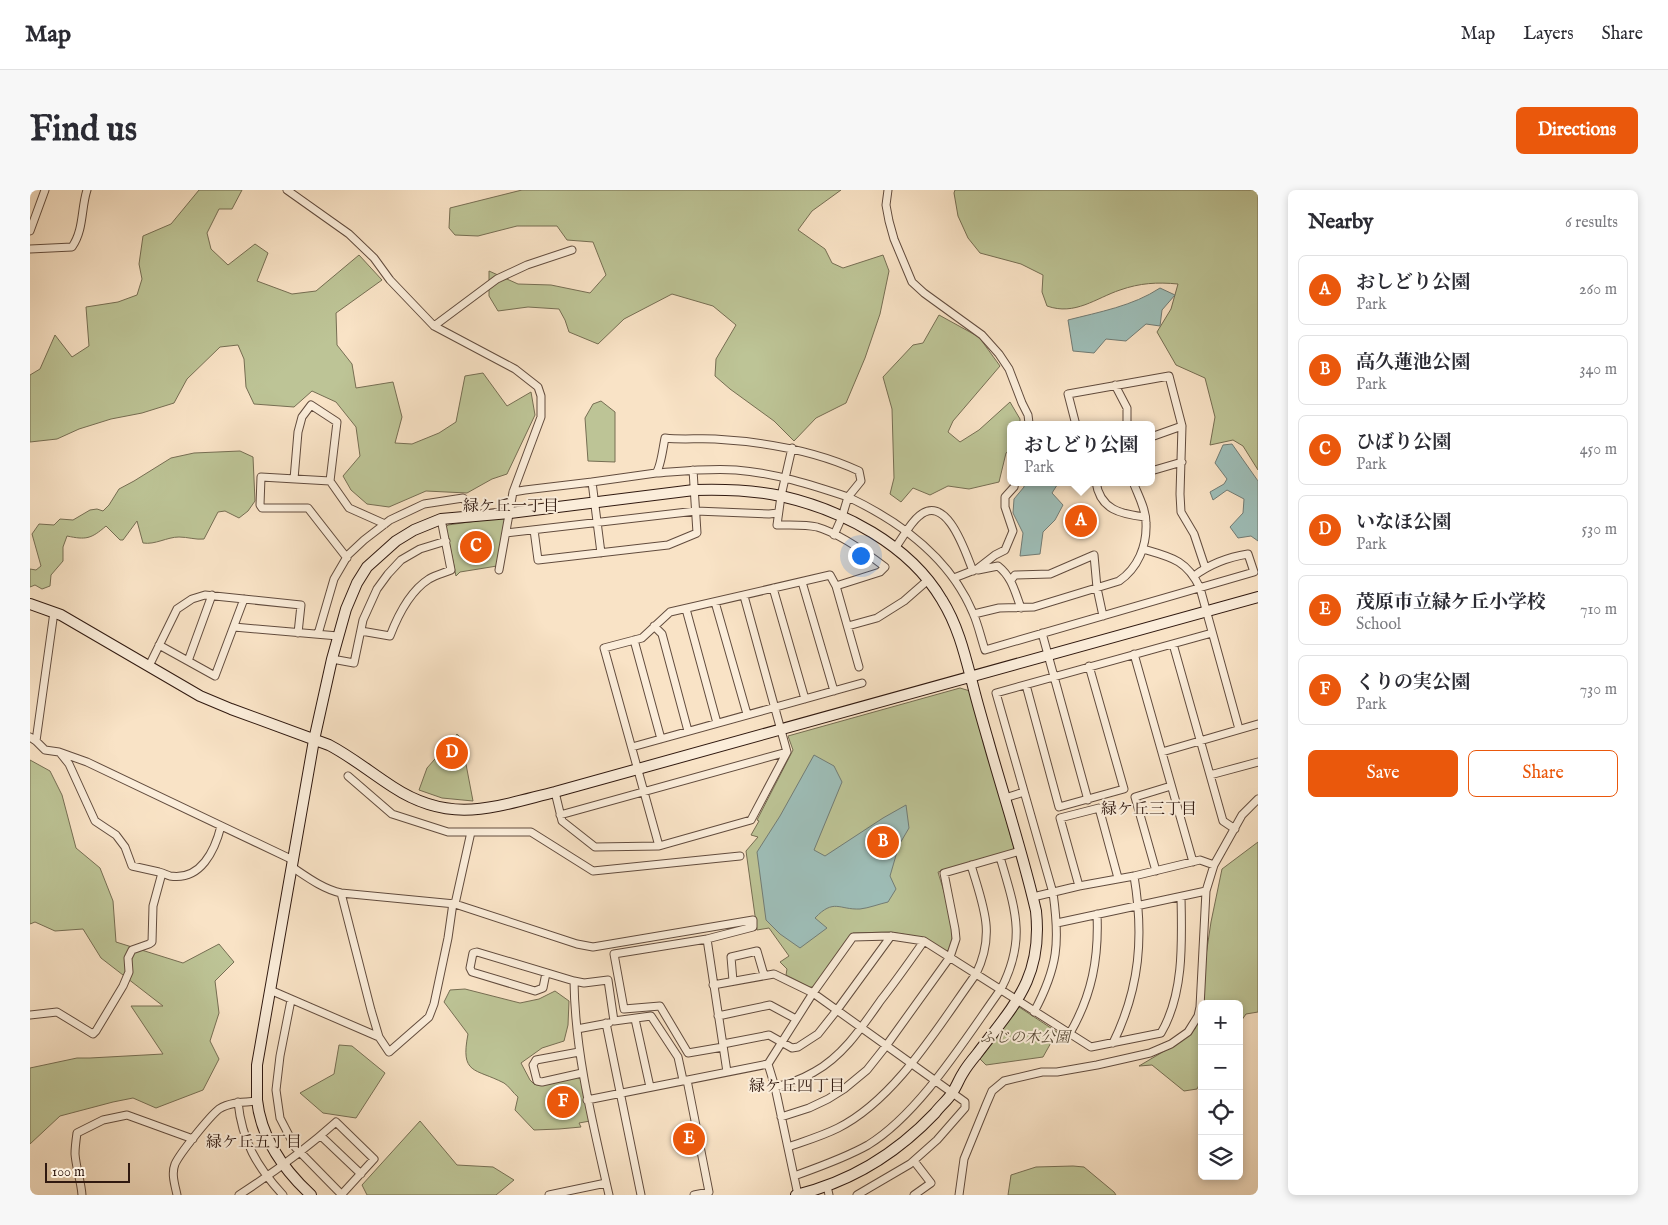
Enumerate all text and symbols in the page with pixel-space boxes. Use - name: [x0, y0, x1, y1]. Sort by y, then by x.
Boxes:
- text: Map: [25, 19, 71, 50]
- text: Map: [1461, 23, 1495, 46]
- text: Layers: [1523, 23, 1574, 46]
- text: Share: [1602, 23, 1643, 46]
- button: Directions: [1516, 107, 1638, 154]
- text: Find us: [30, 108, 137, 153]
- text: Nearby: [1308, 209, 1373, 236]
- text: 6 results: [1565, 213, 1618, 233]
- text: おしどり公園: [1356, 271, 1470, 295]
- text: A: [1320, 280, 1330, 300]
- text: 260 m: [1579, 280, 1617, 300]
- text: Park: [1356, 295, 1386, 315]
- text: 高久蓮池公園: [1356, 351, 1470, 375]
- text: B: [1320, 360, 1330, 380]
- text: 340 m: [1579, 360, 1617, 380]
- text: Park: [1356, 375, 1386, 395]
- popup: [1007, 421, 1155, 486]
- text: ひばり公園: [1356, 431, 1451, 455]
- text: おしどり公園: [1024, 434, 1138, 458]
- text: C: [1319, 440, 1331, 460]
- text: 450 m: [1580, 440, 1617, 460]
- text: Park: [1356, 455, 1386, 475]
- text: Park: [1024, 458, 1054, 478]
- district label: 緑ケ丘一丁目: [463, 497, 559, 517]
- pin: A: [1065, 502, 1097, 540]
- text: いなほ公園: [1356, 511, 1451, 535]
- text: D: [1319, 520, 1331, 540]
- text: 530 m: [1582, 520, 1617, 540]
- pin: C: [460, 528, 492, 566]
- text: Park: [1356, 535, 1386, 555]
- your location: [848, 543, 874, 569]
- text: 茂原市立緑ケ丘小学校: [1356, 591, 1546, 615]
- text: E: [1319, 600, 1331, 620]
- text: 710 m: [1580, 600, 1617, 620]
- text: School: [1356, 615, 1401, 635]
- text: くりの実公園: [1356, 671, 1470, 695]
- text: F: [1320, 680, 1330, 700]
- text: 730 m: [1580, 680, 1617, 700]
- text: Park: [1356, 695, 1386, 715]
- pin: D: [436, 734, 468, 772]
- button: Save: [1308, 750, 1458, 797]
- button: Share: [1468, 750, 1618, 797]
- district label: 緑ケ丘三丁目: [1101, 800, 1197, 820]
- pin: B: [867, 823, 899, 861]
- map controls: [1198, 1000, 1243, 1180]
- button: +: [1198, 1000, 1243, 1045]
- park label: ふじの木公園: [980, 1028, 1073, 1047]
- button: −: [1198, 1045, 1243, 1090]
- district label: 緑ケ丘四丁目: [749, 1077, 845, 1097]
- pin: F: [547, 1083, 579, 1121]
- button: locate: [1198, 1090, 1243, 1135]
- pin: E: [673, 1120, 705, 1158]
- district label: 緑ケ丘五丁目: [206, 1133, 302, 1153]
- button: layers: [1198, 1135, 1243, 1180]
- scale bar: [45, 1160, 130, 1183]
- text: 100 m: [52, 1163, 85, 1181]

